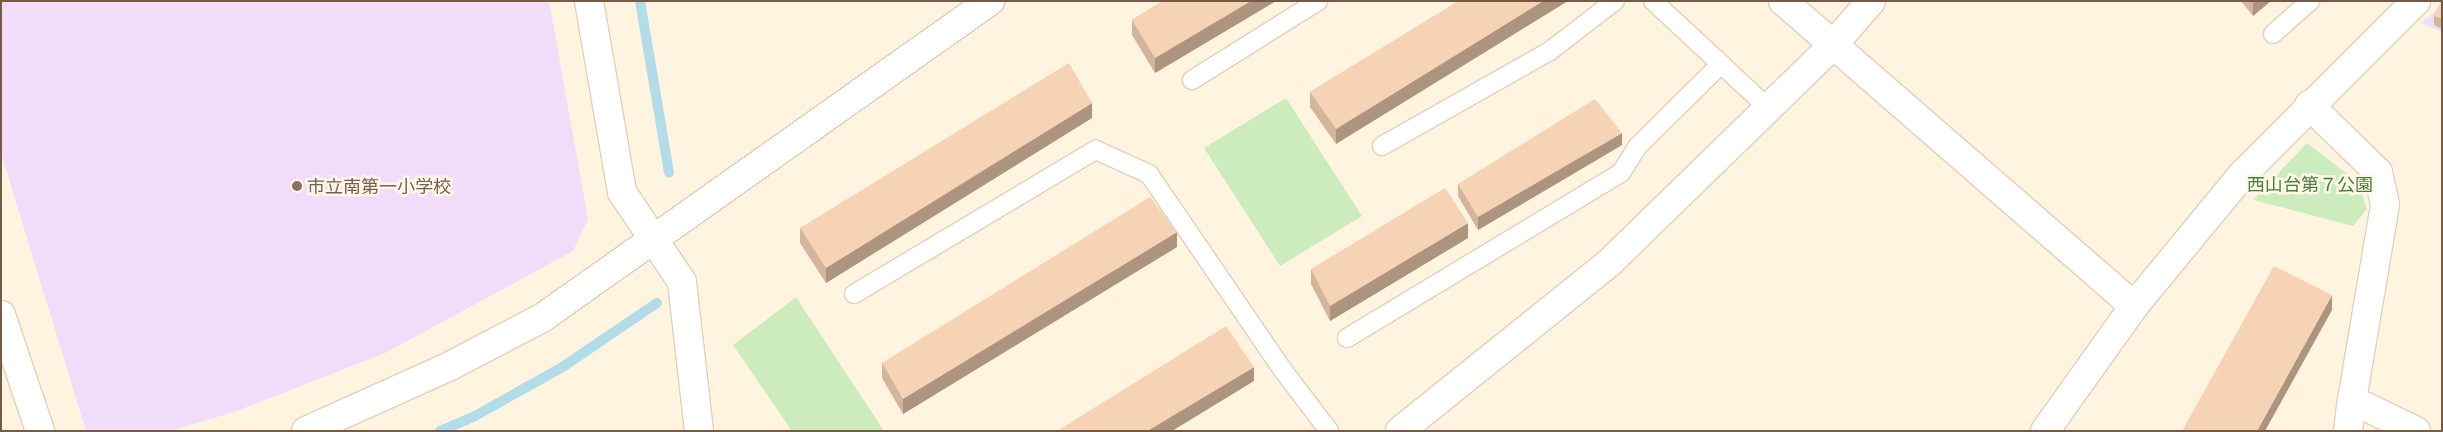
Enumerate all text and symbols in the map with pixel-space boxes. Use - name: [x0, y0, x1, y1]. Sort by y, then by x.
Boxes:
- park label: 西山台第７公園: [2247, 173, 2373, 195]
- place label: 市立南第一小学校: [307, 175, 451, 197]
- marker: 市立南第一小学校: [291, 180, 303, 192]

